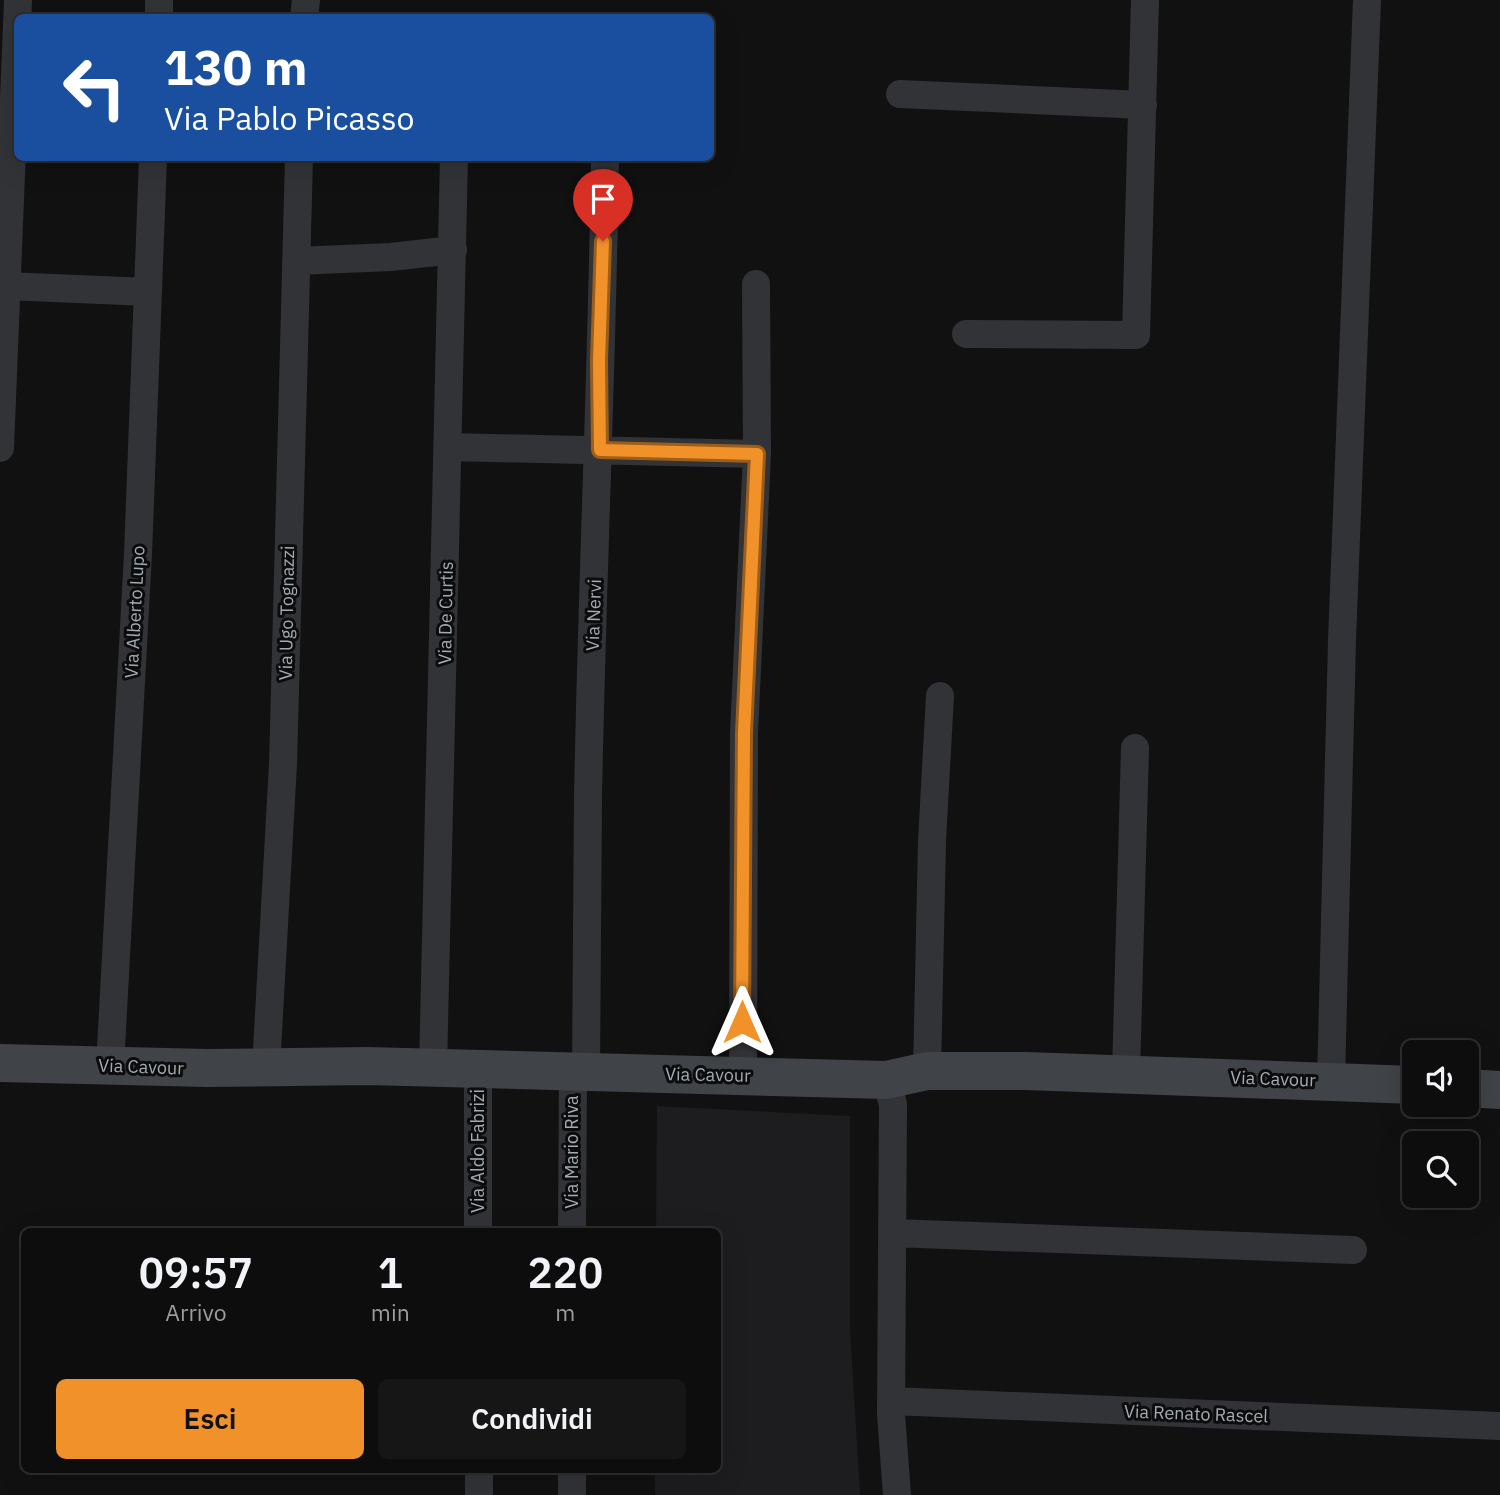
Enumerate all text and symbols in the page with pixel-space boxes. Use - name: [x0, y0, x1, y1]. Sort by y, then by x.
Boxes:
- text: 130 m: [164, 35, 308, 98]
- icon: left: [49, 42, 140, 133]
- text: Via Pablo Picasso: [164, 97, 415, 139]
- pin: [573, 169, 633, 241]
- icon: arrive: [584, 180, 622, 218]
- street label: Via Alberto Lupo: [120, 545, 149, 679]
- street label: Via Ugo Tognazzi: [274, 545, 299, 681]
- street label: Via De Curtis: [433, 561, 458, 665]
- street label: Via Nervi: [581, 579, 606, 651]
- position arrow: [705, 985, 779, 1059]
- map controls: [1402, 1040, 1479, 1208]
- button: sound: [1402, 1040, 1479, 1117]
- street label: Via Cavour: [98, 1054, 185, 1080]
- street label: Via Cavour: [665, 1062, 751, 1087]
- street label: Via Cavour: [1230, 1066, 1317, 1092]
- street label: Via Aldo Fabrizi: [466, 1089, 489, 1213]
- street label: Via Mario Riva: [560, 1095, 583, 1209]
- button: search: [1402, 1131, 1479, 1208]
- text: 09:57: [139, 1245, 253, 1300]
- text: 1: [378, 1245, 403, 1300]
- text: 220: [528, 1245, 603, 1300]
- text: Arrivo: [165, 1297, 227, 1327]
- text: min: [371, 1297, 410, 1327]
- text: m: [555, 1297, 575, 1327]
- button: Esci: [56, 1379, 364, 1459]
- button: Condividi: [378, 1379, 686, 1459]
- street label: Via Renato Rascel: [1124, 1399, 1269, 1428]

